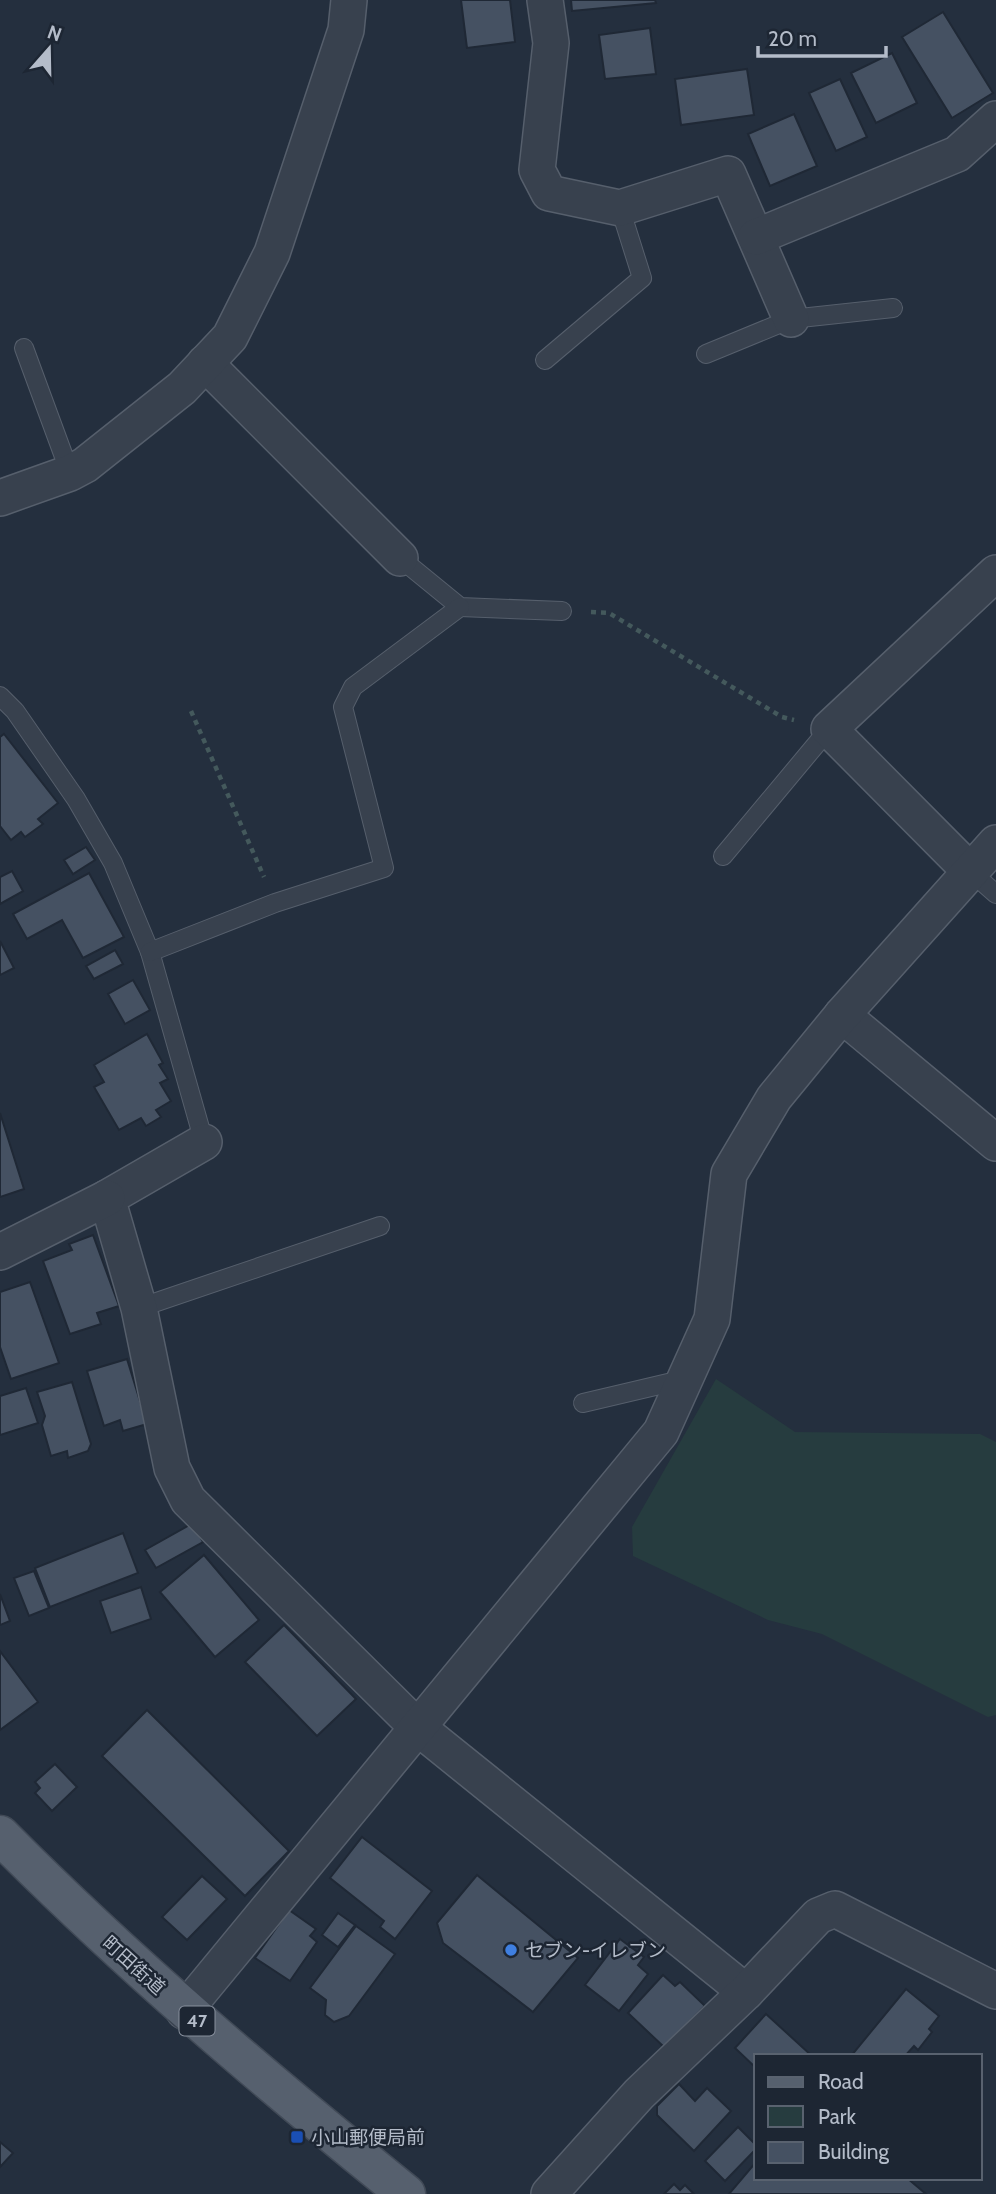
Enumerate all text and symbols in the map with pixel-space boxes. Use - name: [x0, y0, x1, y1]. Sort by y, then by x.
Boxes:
- north arrow: [14, 14, 84, 84]
- scale bar: [758, 14, 886, 58]
- text: N: [44, 20, 65, 47]
- text: 20 m: [768, 26, 817, 51]
- street label: 町田街道: [98, 1931, 170, 1999]
- place label: セブン-イレブン: [525, 1939, 666, 1962]
- marker: セブン-イレブン: [503, 1942, 519, 1958]
- road number: 47: [180, 2007, 214, 2036]
- legend: [754, 2054, 982, 2180]
- text: Road: [818, 2069, 864, 2094]
- text: Park: [818, 2104, 856, 2129]
- place label: 小山郵便局前: [311, 2126, 425, 2149]
- marker: 小山郵便局前: [289, 2129, 305, 2145]
- text: Building: [818, 2139, 890, 2164]

